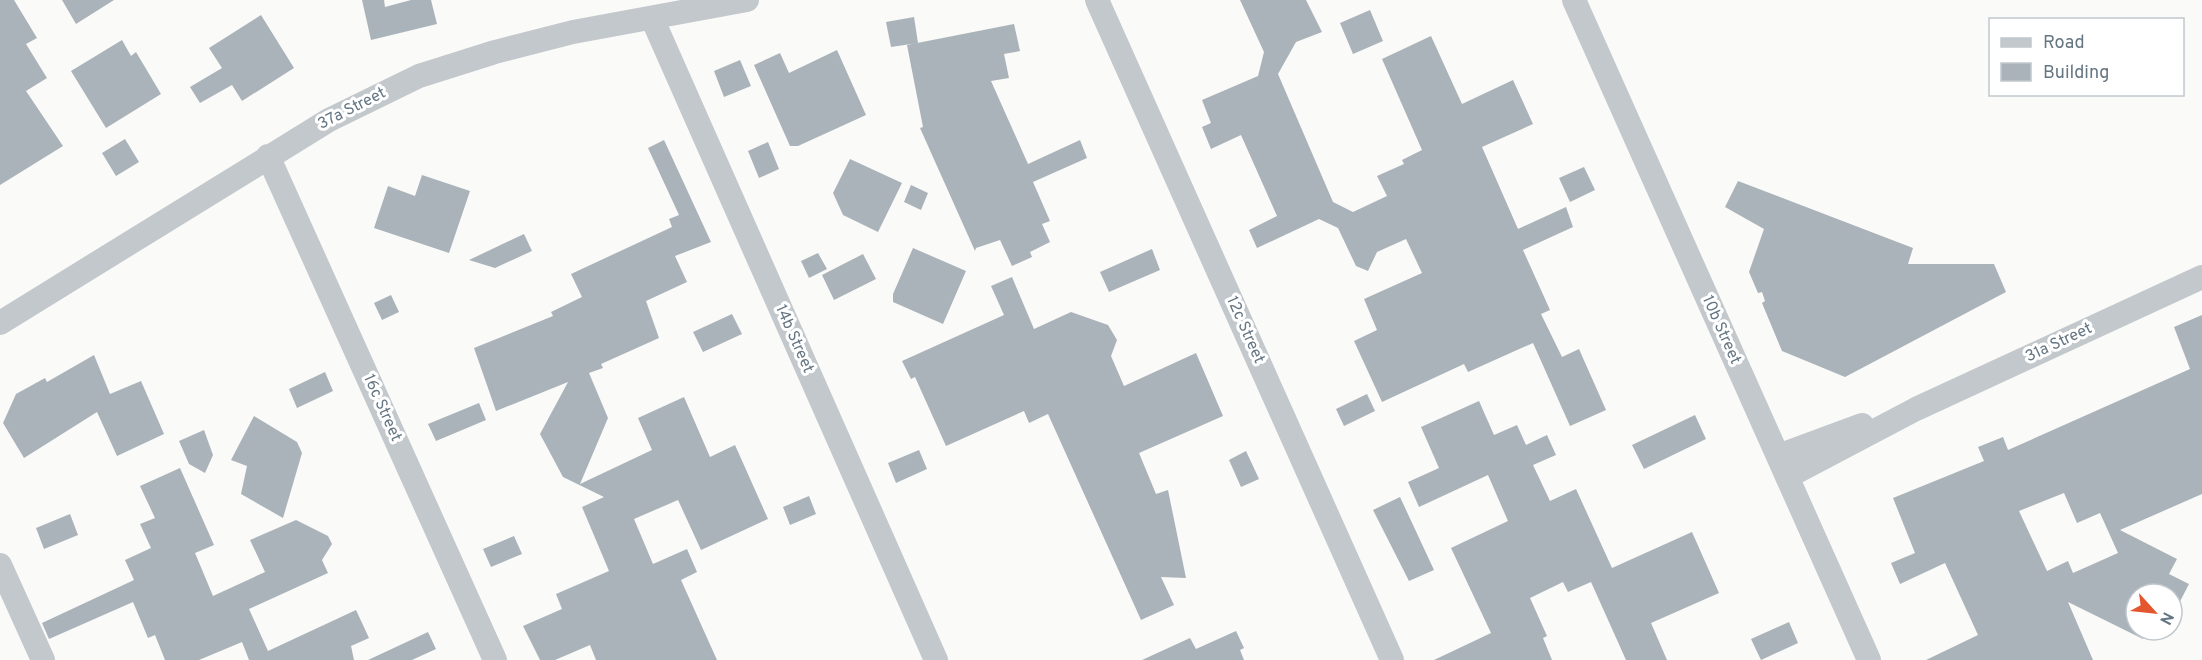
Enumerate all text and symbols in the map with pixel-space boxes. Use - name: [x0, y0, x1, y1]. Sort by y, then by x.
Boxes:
- legend: [1989, 18, 2184, 96]
- text: Road: [2043, 32, 2085, 55]
- text: Building: [2043, 62, 2109, 85]
- street label: 37a Street: [315, 83, 389, 135]
- street label: 12c Street: [1221, 293, 1269, 367]
- street label: 10b Street: [1697, 293, 1745, 367]
- street label: 14b Street: [770, 302, 818, 376]
- street label: 31a Street: [2022, 319, 2096, 367]
- street label: 16c Street: [358, 371, 406, 445]
- north arrow: [2124, 582, 2184, 642]
- text: N: [2154, 608, 2177, 628]

